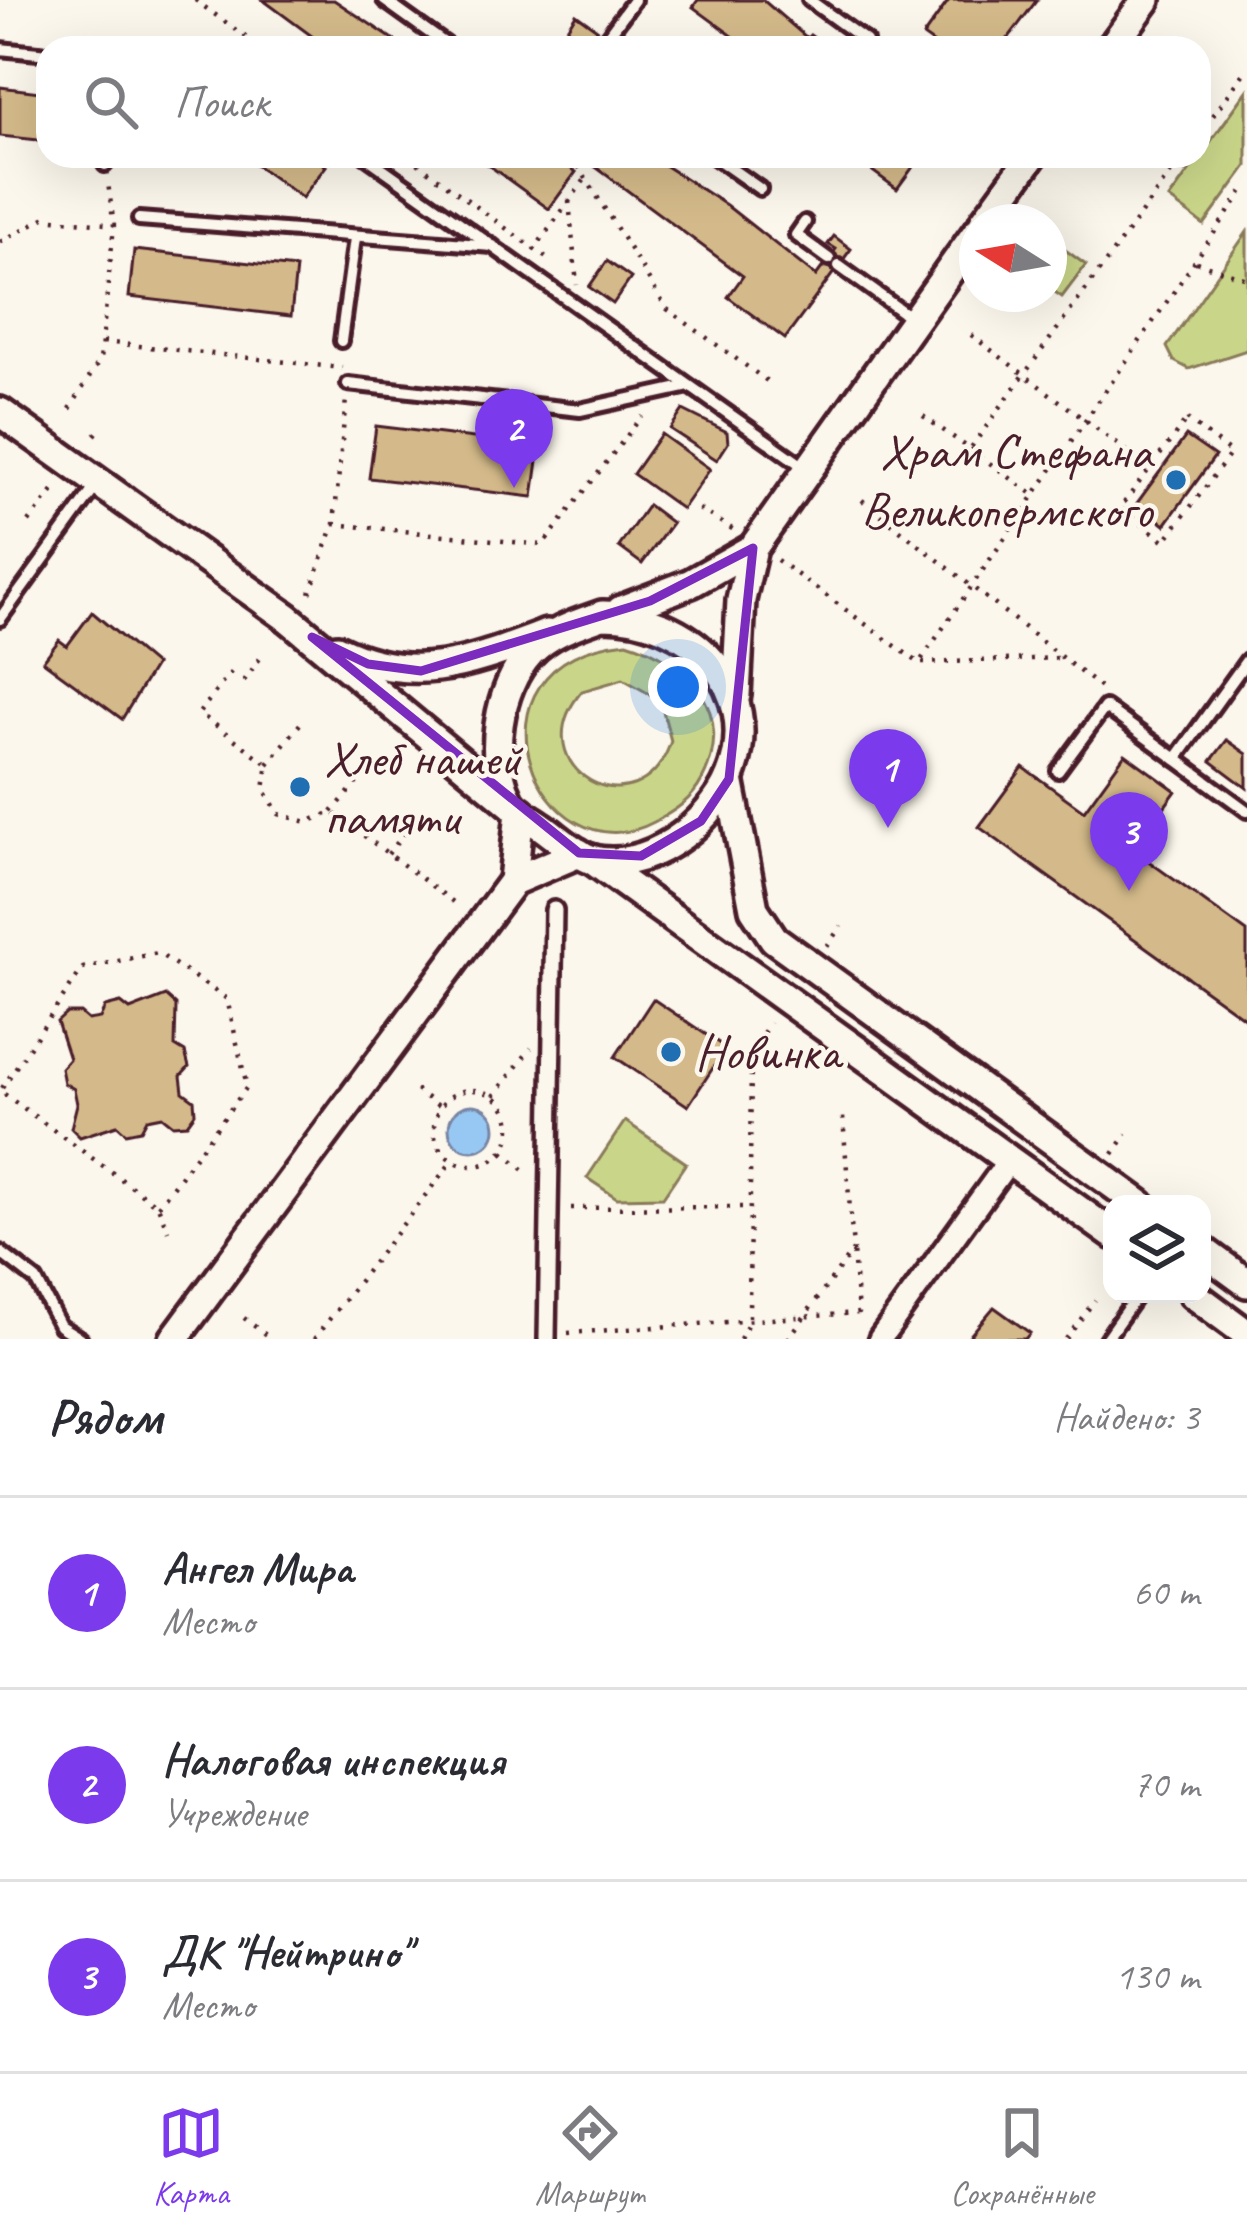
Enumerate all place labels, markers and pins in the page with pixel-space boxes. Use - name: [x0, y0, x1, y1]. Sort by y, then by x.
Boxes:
- pin: 2: [475, 389, 553, 488]
- place label: Храм Стефана Великопермского: [861, 419, 1156, 542]
- marker: Храм Стефана Великопермского: [1163, 467, 1189, 493]
- place label: Хлеб нашей памяти: [324, 726, 524, 849]
- pin: 1: [849, 729, 927, 828]
- marker: Хлеб нашей памяти: [287, 774, 313, 800]
- pin: 3: [1090, 792, 1168, 891]
- place label: Новинка: [695, 1020, 844, 1084]
- marker: Новинка: [658, 1039, 684, 1065]

